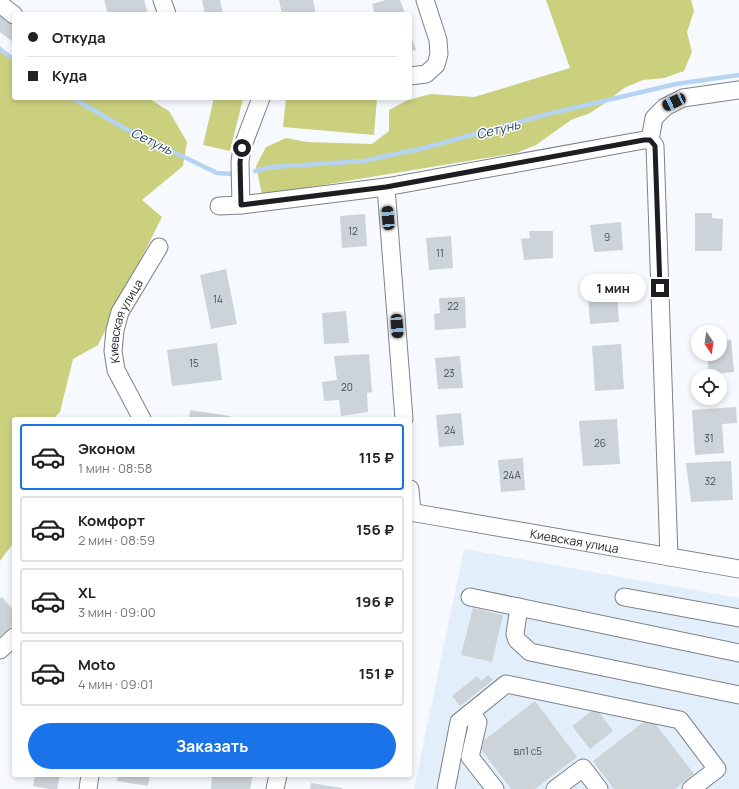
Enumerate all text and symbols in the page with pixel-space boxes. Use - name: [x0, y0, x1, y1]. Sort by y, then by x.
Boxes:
- text: Откуда: [52, 27, 106, 48]
- text: Куда: [52, 65, 87, 86]
- car: [661, 91, 687, 113]
- water label: Сетунь: [474, 115, 523, 143]
- water label: Сетунь: [128, 123, 177, 159]
- route start: [233, 139, 251, 157]
- car: [381, 206, 395, 230]
- house number: 12: [348, 224, 358, 238]
- house number: 9: [604, 230, 610, 244]
- house number: 11: [436, 246, 444, 260]
- callout: 1 мин: [580, 274, 646, 302]
- street label: Киевская улица: [104, 276, 147, 365]
- text: 1 мин: [596, 279, 630, 297]
- route end: [651, 279, 669, 297]
- house number: 14: [213, 292, 223, 306]
- house number: 22: [447, 299, 459, 313]
- car: [390, 314, 404, 338]
- north arrow: [691, 325, 727, 361]
- map controls: [691, 325, 727, 405]
- house number: 15: [189, 356, 199, 370]
- house number: 23: [443, 366, 455, 380]
- button: locate: [691, 369, 727, 405]
- house number: 20: [341, 380, 353, 394]
- house number: 24: [444, 423, 456, 437]
- house number: 31: [704, 431, 714, 445]
- house number: 26: [594, 436, 606, 450]
- text: Эконом: [78, 438, 135, 459]
- icon: car: [30, 439, 66, 475]
- text: 115 ₽: [359, 447, 394, 468]
- text: 1 мин · 08:58: [78, 459, 152, 477]
- house number: 24А: [503, 468, 522, 482]
- house number: 32: [704, 474, 716, 488]
- text: Комфорт: [78, 510, 145, 531]
- icon: car: [30, 511, 66, 547]
- text: 156 ₽: [356, 519, 394, 540]
- street label: Киевская улица: [529, 524, 620, 557]
- text: 2 мин · 08:59: [78, 531, 155, 549]
- text: XL: [78, 582, 96, 603]
- icon: car: [30, 583, 66, 619]
- text: 196 ₽: [356, 591, 394, 612]
- text: 3 мин · 09:00: [78, 603, 156, 621]
- text: Moto: [78, 654, 115, 675]
- icon: car: [30, 655, 66, 691]
- text: 151 ₽: [359, 663, 394, 684]
- text: 4 мин · 09:01: [78, 675, 153, 693]
- button: Заказать: [28, 723, 396, 769]
- house number: вл1 с5: [514, 744, 542, 758]

